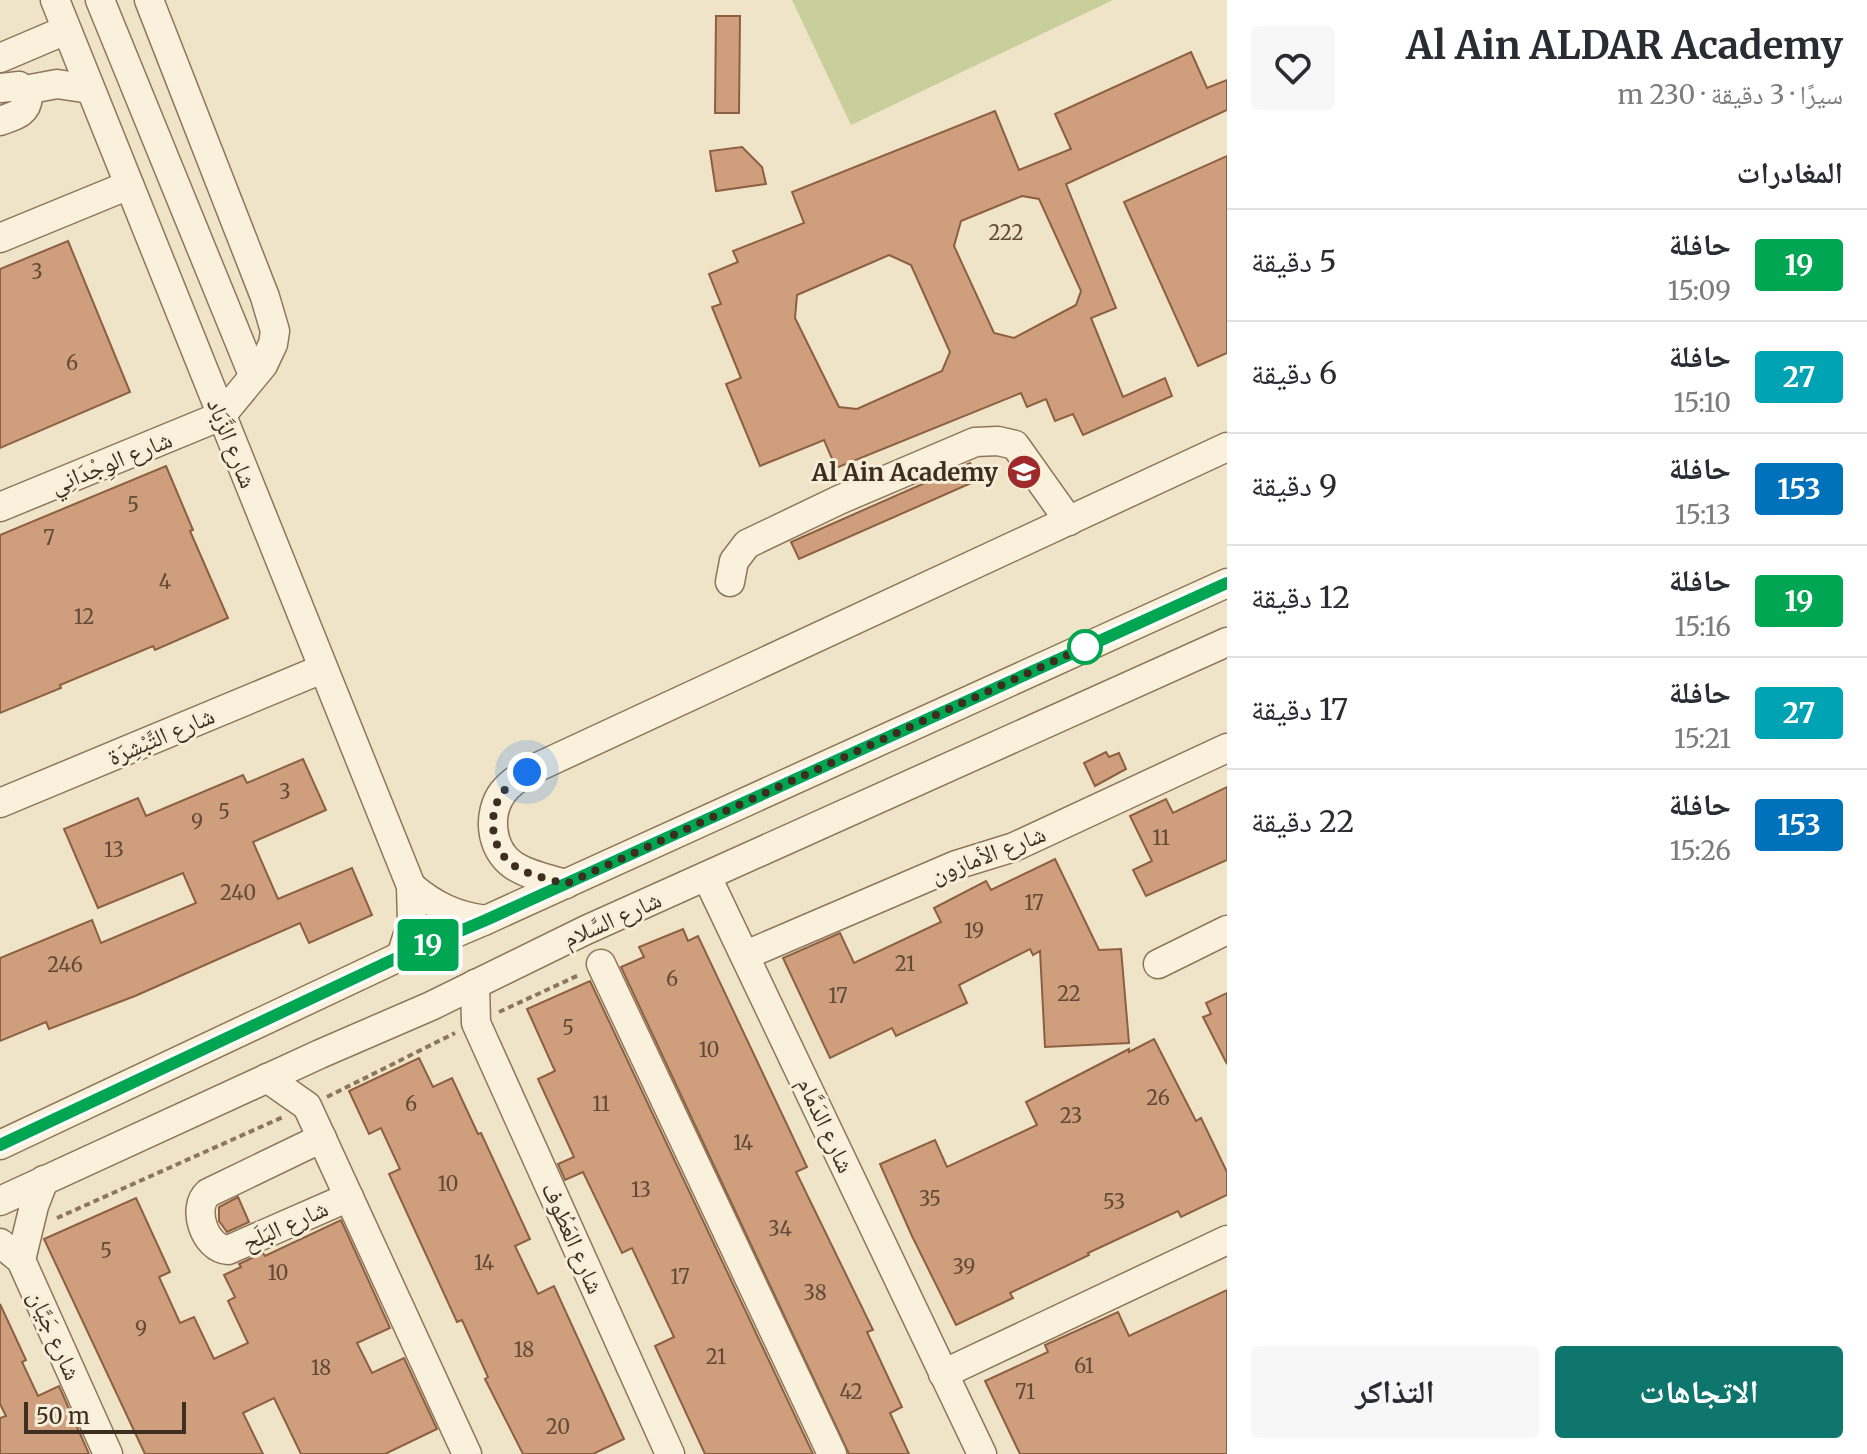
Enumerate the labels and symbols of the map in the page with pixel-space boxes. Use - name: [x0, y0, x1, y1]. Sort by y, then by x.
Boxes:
- house number: 222: [989, 220, 1023, 245]
- house number: 3: [31, 259, 43, 284]
- house number: 6: [66, 350, 78, 375]
- street label: شارع الزَّبَاد: [200, 393, 264, 493]
- street label: شارع الوِجْدَانِي: [45, 424, 178, 504]
- school or university icon: Al Ain Academy: [1005, 453, 1043, 491]
- place label: Al Ain Academy: [811, 457, 999, 488]
- house number: 5: [127, 492, 139, 517]
- house number: 7: [43, 525, 55, 550]
- house number: 4: [159, 569, 171, 594]
- house number: 12: [74, 604, 94, 629]
- unlabelled marker: [1068, 630, 1102, 664]
- street label: شارع التَّبْشِرَة: [103, 700, 219, 772]
- your location: [507, 752, 547, 792]
- house number: 3: [279, 779, 291, 804]
- house number: 5: [218, 799, 230, 824]
- house number: 9: [191, 809, 203, 834]
- street label: شارع الأمازون: [926, 818, 1050, 890]
- house number: 11: [1152, 825, 1170, 850]
- house number: 13: [104, 837, 124, 862]
- house number: 240: [220, 880, 256, 905]
- street label: شارع السَّلام: [558, 884, 666, 955]
- house number: 17: [1024, 890, 1044, 915]
- house number: 19: [964, 918, 984, 943]
- line badge: 19: [392, 919, 464, 971]
- house number: 21: [895, 951, 915, 976]
- house number: 246: [47, 952, 83, 977]
- house number: 6: [666, 966, 678, 991]
- house number: 22: [1057, 981, 1081, 1006]
- house number: 17: [828, 983, 848, 1008]
- house number: 5: [562, 1015, 574, 1040]
- house number: 10: [698, 1037, 720, 1062]
- street label: شارع الدَمَّام: [789, 1072, 862, 1178]
- house number: 26: [1146, 1085, 1170, 1110]
- house number: 6: [405, 1091, 417, 1116]
- house number: 11: [592, 1091, 610, 1116]
- house number: 23: [1060, 1103, 1082, 1128]
- house number: 14: [733, 1130, 753, 1155]
- house number: 10: [437, 1171, 459, 1196]
- street label: شارع العَطُوف: [535, 1177, 611, 1299]
- house number: 13: [631, 1177, 651, 1202]
- house number: 35: [919, 1186, 941, 1211]
- house number: 53: [1103, 1189, 1125, 1214]
- street label: شارع البَلَح: [237, 1192, 333, 1258]
- house number: 34: [768, 1216, 792, 1241]
- house number: 5: [100, 1238, 112, 1263]
- house number: 14: [474, 1250, 494, 1275]
- house number: 39: [953, 1254, 975, 1279]
- house number: 10: [267, 1260, 289, 1285]
- house number: 17: [670, 1264, 690, 1289]
- house number: 38: [803, 1280, 827, 1305]
- street label: شارع جَيَّان: [21, 1285, 89, 1385]
- house number: 9: [135, 1316, 147, 1341]
- house number: 18: [514, 1337, 534, 1362]
- house number: 21: [706, 1344, 726, 1369]
- house number: 61: [1074, 1353, 1094, 1378]
- house number: 18: [311, 1355, 331, 1380]
- house number: 42: [839, 1379, 863, 1404]
- house number: 71: [1015, 1379, 1035, 1404]
- scale bar: [24, 1398, 186, 1434]
- house number: 20: [546, 1414, 570, 1439]

